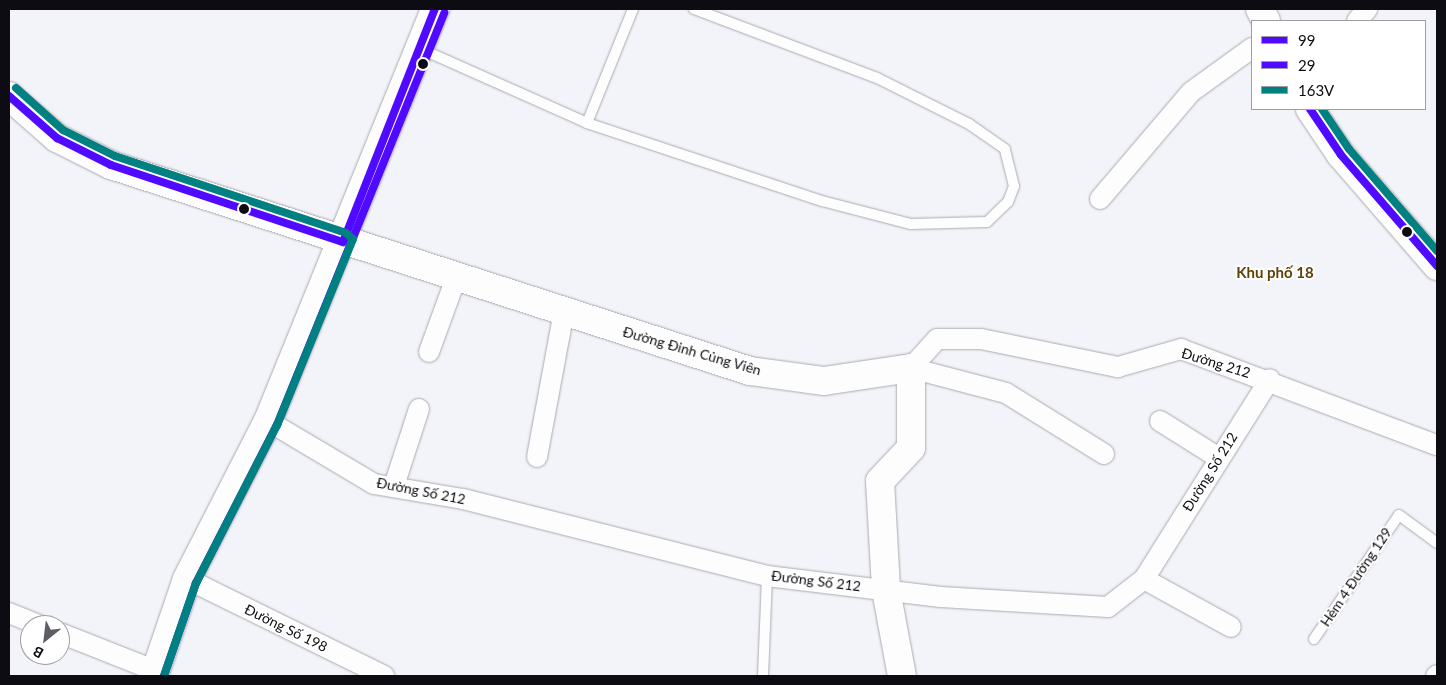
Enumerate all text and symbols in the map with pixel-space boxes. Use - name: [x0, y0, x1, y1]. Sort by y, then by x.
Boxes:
- legend: [1251, 20, 1426, 110]
- text: 99: [1298, 31, 1315, 49]
- text: 29: [1298, 56, 1315, 74]
- unlabelled marker: [418, 59, 428, 69]
- text: 163V: [1298, 81, 1334, 99]
- unlabelled marker: [239, 204, 249, 214]
- unlabelled marker: [1402, 227, 1412, 237]
- district label: Khu phố 18: [1236, 264, 1314, 282]
- street label: Đường Đinh Củng Viên: [621, 323, 763, 379]
- street label: Đường 212: [1180, 345, 1252, 381]
- street label: Đường Số 212: [1179, 429, 1241, 515]
- street label: Đường Số 212: [375, 474, 467, 508]
- street label: Hẻm 4 Đường 129: [1317, 524, 1395, 630]
- street label: Đường Số 212: [770, 567, 862, 595]
- street label: Đường Số 198: [242, 601, 330, 655]
- north arrow: [20, 615, 70, 665]
- text: B: [30, 643, 46, 662]

